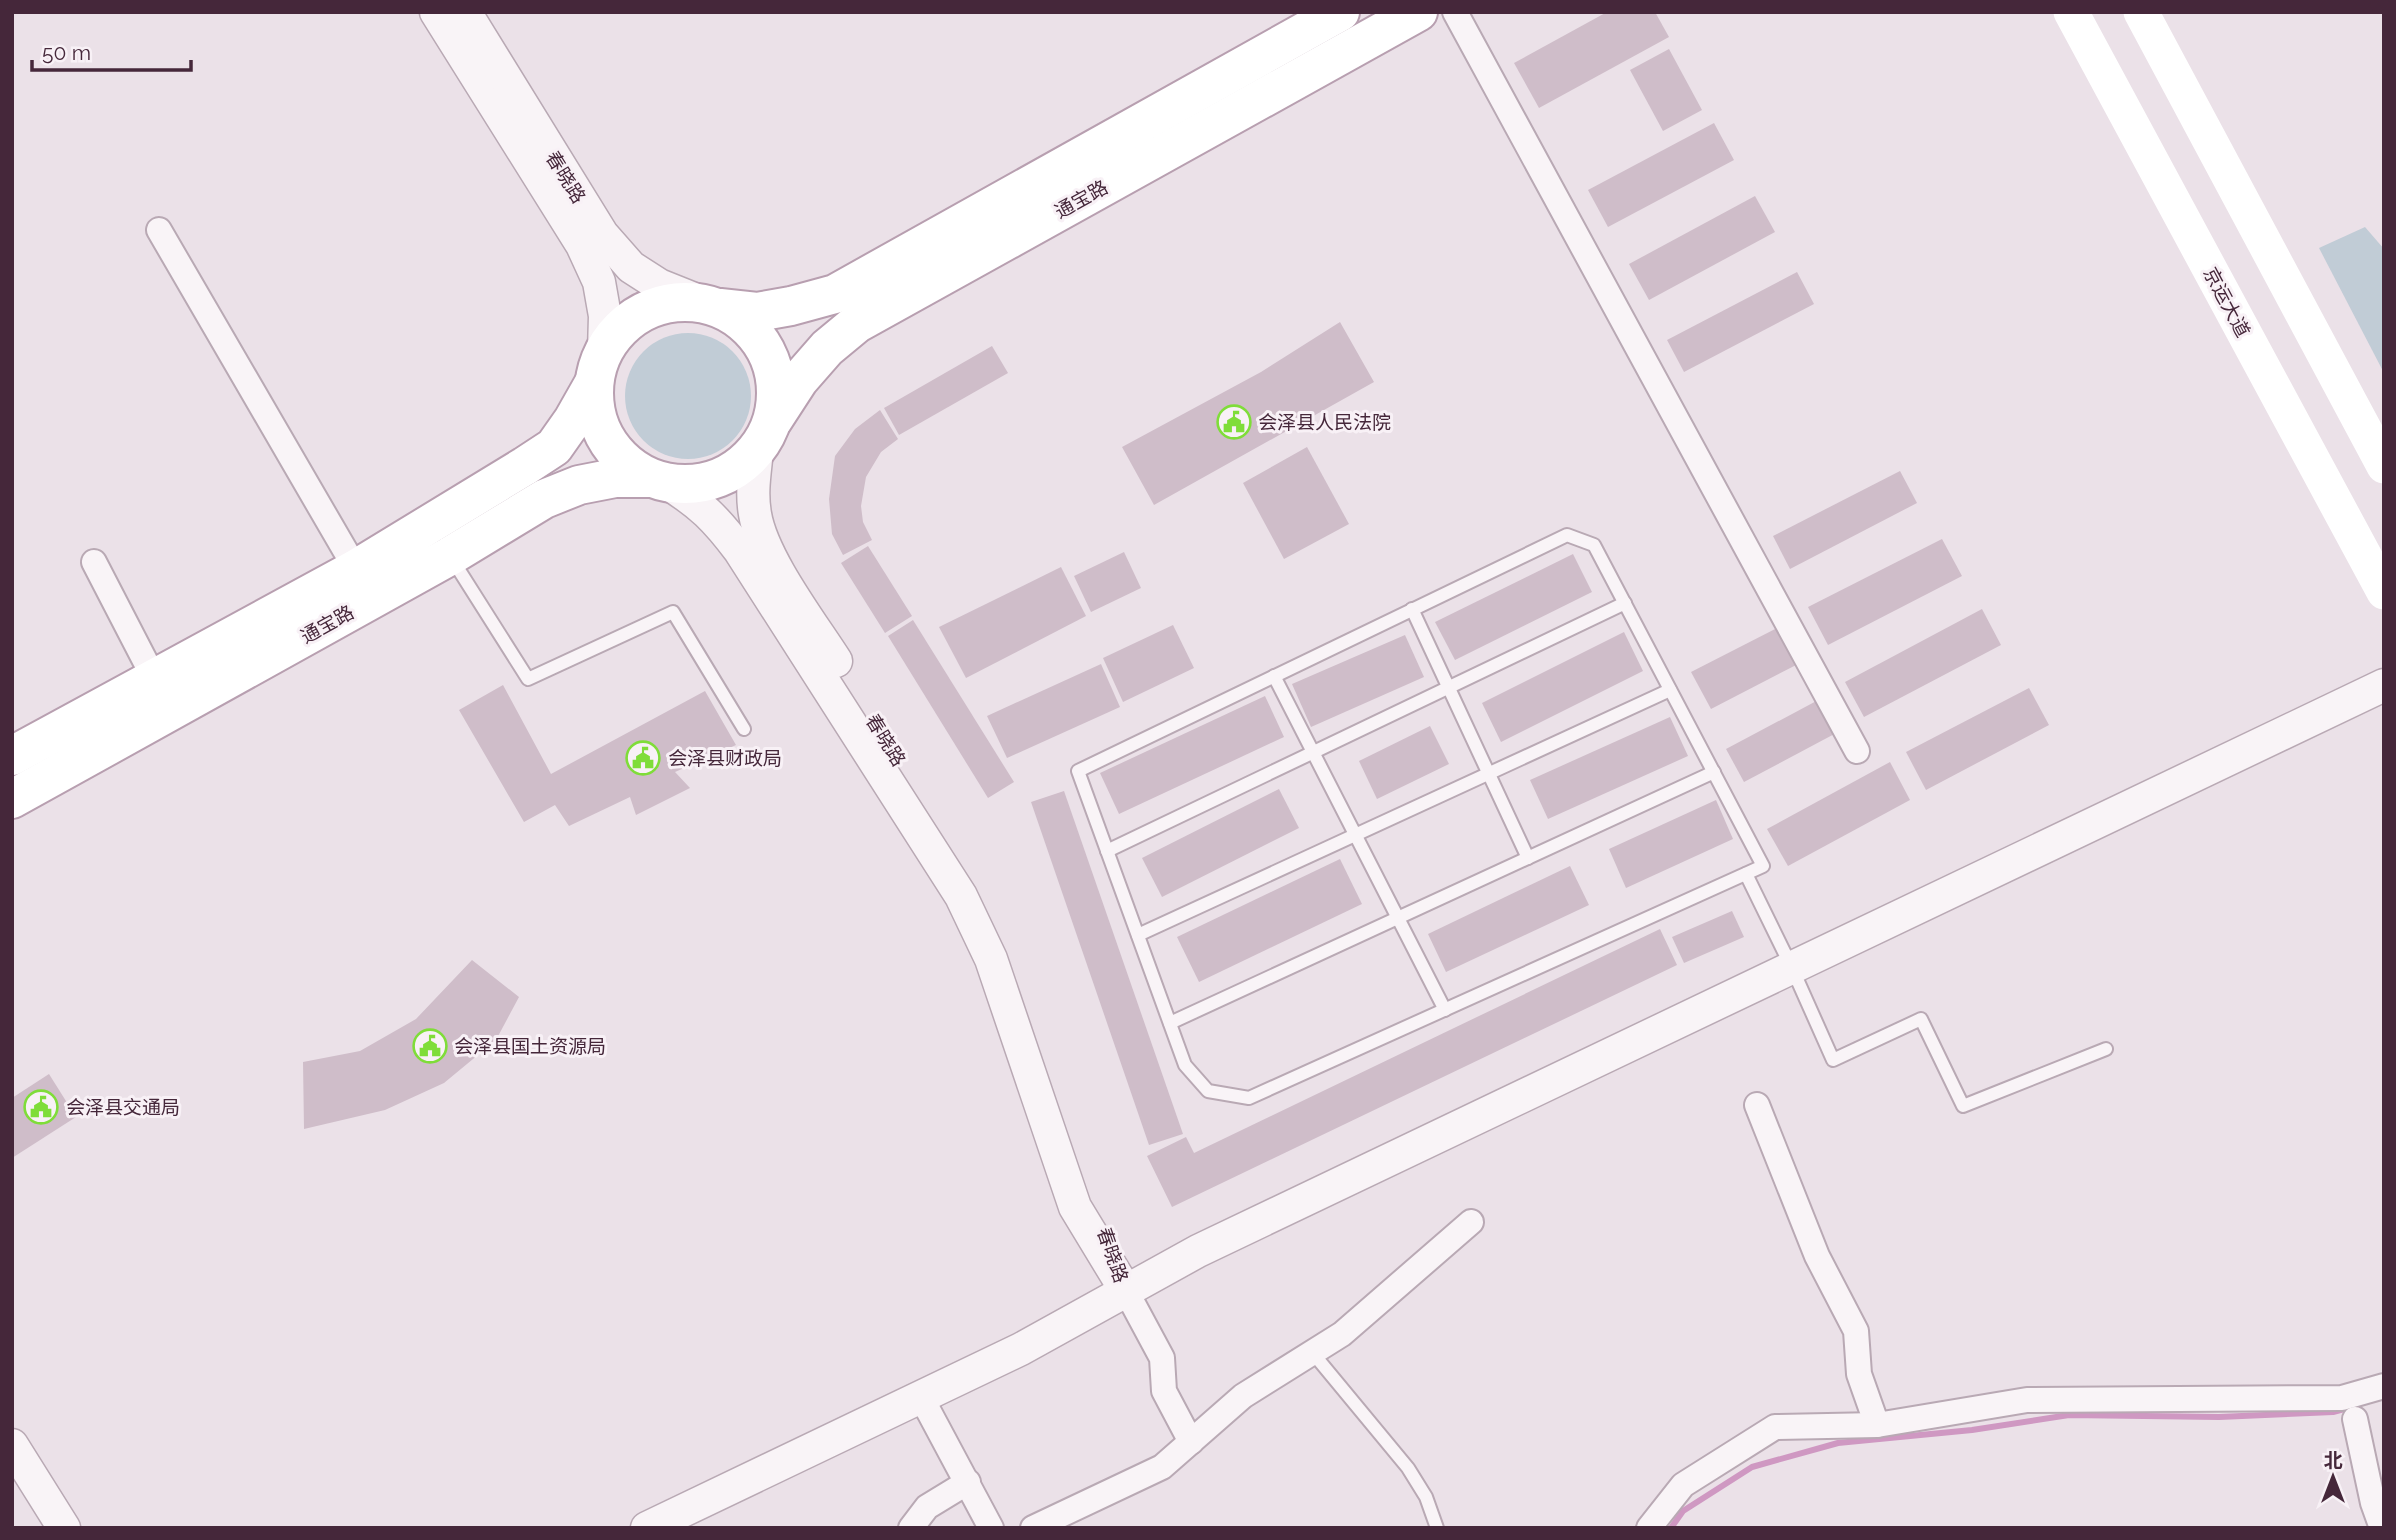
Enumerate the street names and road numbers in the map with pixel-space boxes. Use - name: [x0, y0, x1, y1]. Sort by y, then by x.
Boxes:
- street label: 春晓路: [542, 147, 590, 207]
- street label: 通宝路: [1051, 176, 1111, 222]
- street label: 京运大道: [2199, 263, 2255, 341]
- street label: 通宝路: [297, 601, 357, 647]
- street label: 春晓路: [862, 710, 910, 770]
- street label: 春晓路: [1093, 1224, 1133, 1286]

